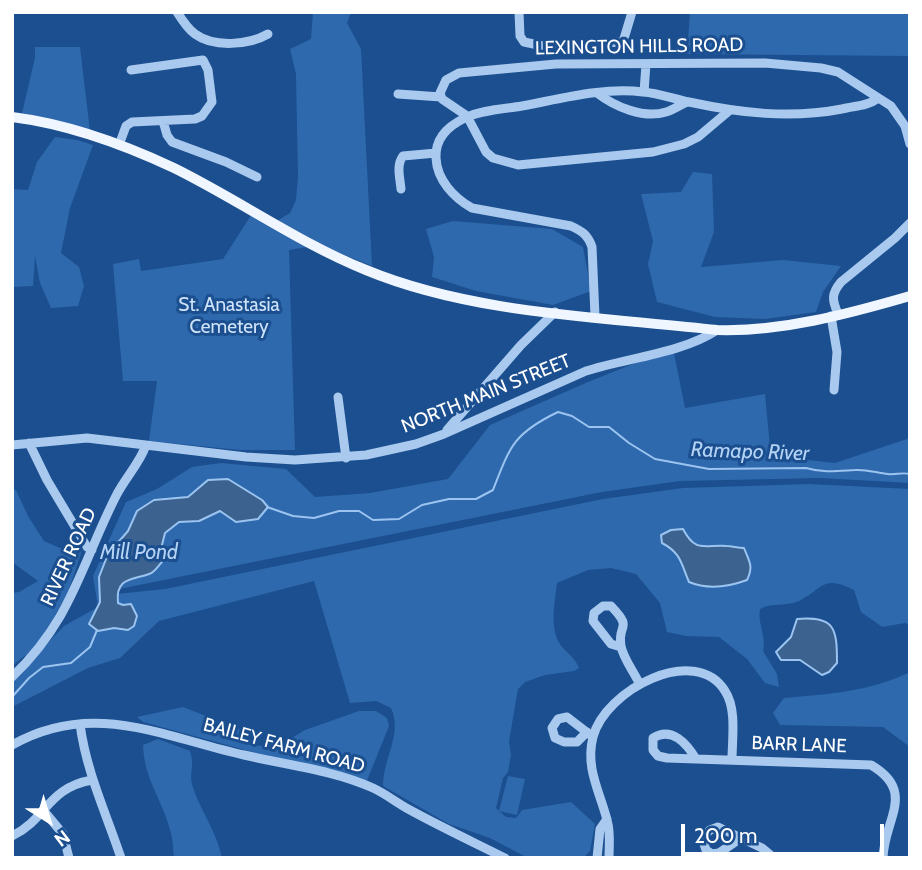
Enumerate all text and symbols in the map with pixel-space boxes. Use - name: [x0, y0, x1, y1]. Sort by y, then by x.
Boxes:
- street label: LEXINGTON HILLS ROAD: [535, 34, 743, 60]
- park label: St. Anastasia Cemetery: [178, 294, 280, 338]
- street label: NORTH MAIN STREET: [398, 350, 574, 438]
- water label: Ramapo River: [690, 437, 810, 467]
- street label: RIVER ROAD: [36, 504, 102, 610]
- water label: Mill Pond: [100, 540, 178, 566]
- street label: BAILEY FARM ROAD: [201, 713, 367, 779]
- street label: BARR LANE: [751, 732, 847, 758]
- north arrow: [14, 786, 84, 856]
- scale bar: [684, 810, 887, 854]
- text: 200 m: [694, 823, 757, 848]
- text: N: [50, 825, 74, 851]

